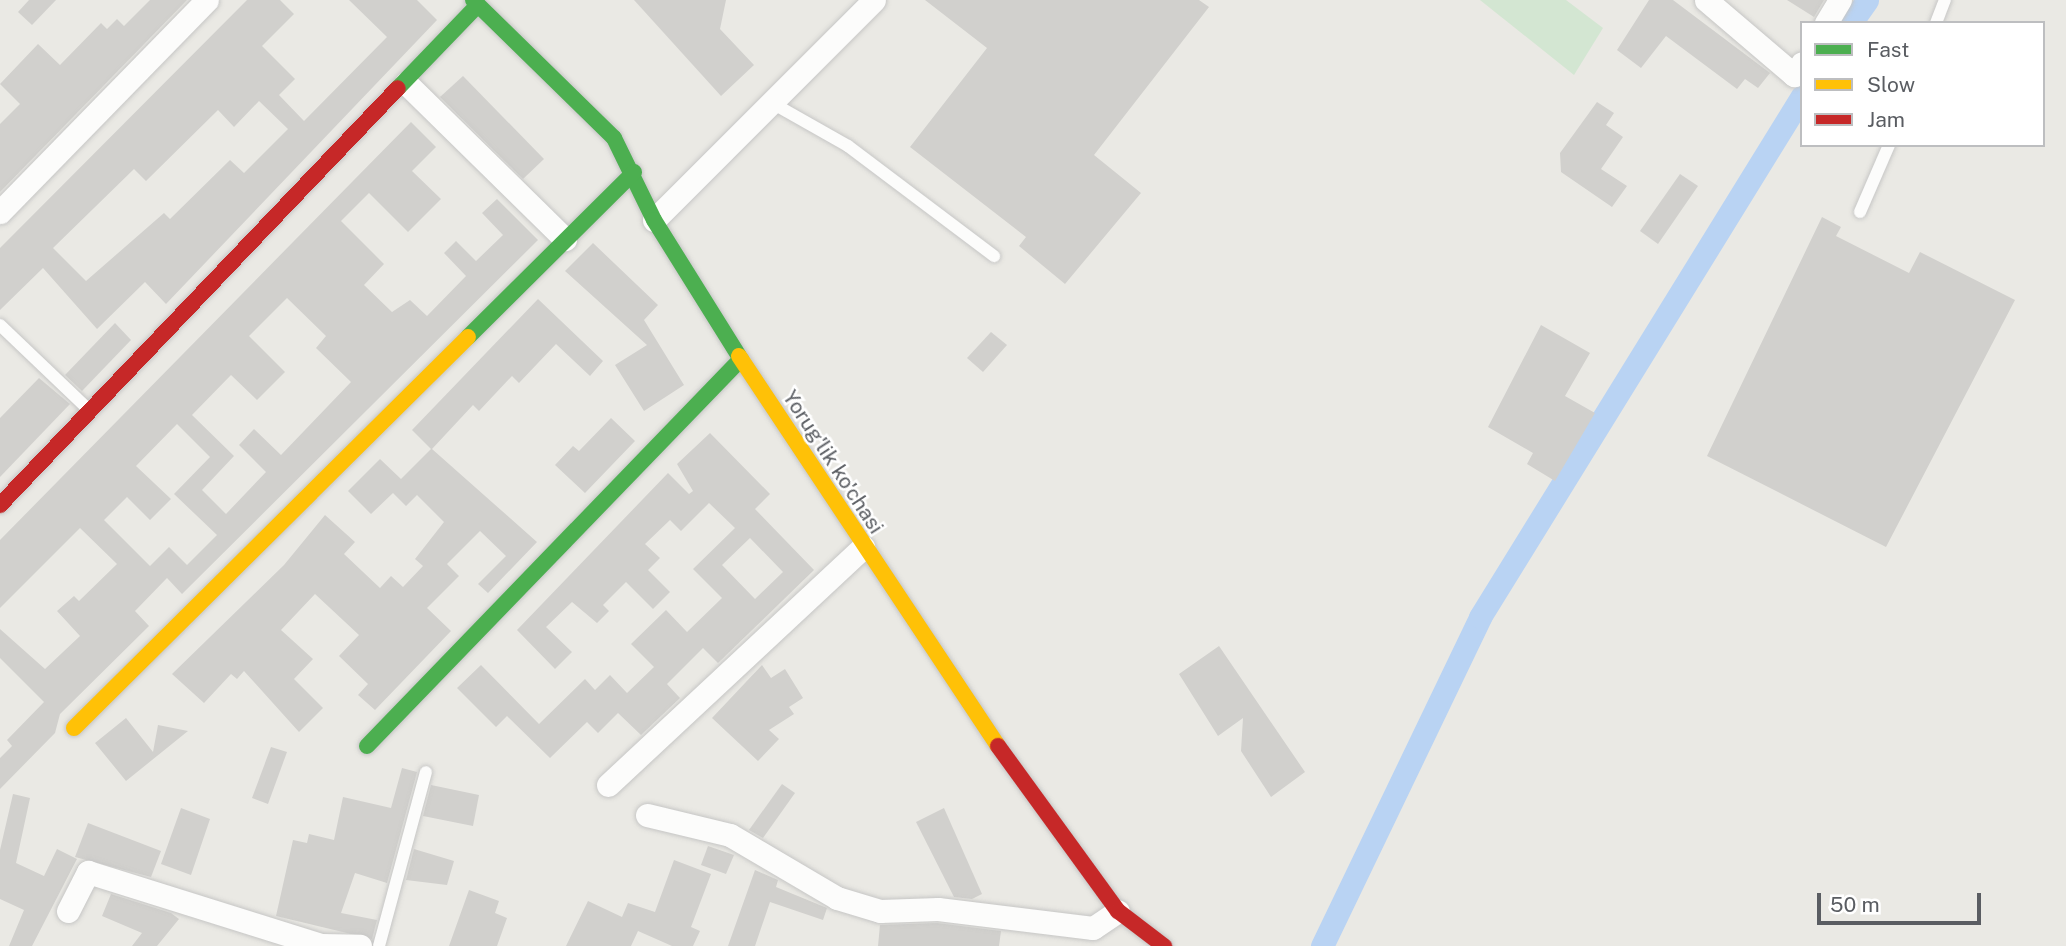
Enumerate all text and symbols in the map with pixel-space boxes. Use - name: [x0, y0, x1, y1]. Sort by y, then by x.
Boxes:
- legend: [1800, 21, 2045, 147]
- text: Fast: [1867, 37, 1909, 62]
- text: Slow: [1867, 72, 1915, 97]
- text: Jam: [1867, 107, 1905, 132]
- street label: Yorug'lik ko'chasi: [777, 386, 889, 538]
- scale bar: [1821, 880, 1986, 924]
- text: 50 m: [1830, 892, 1880, 917]

